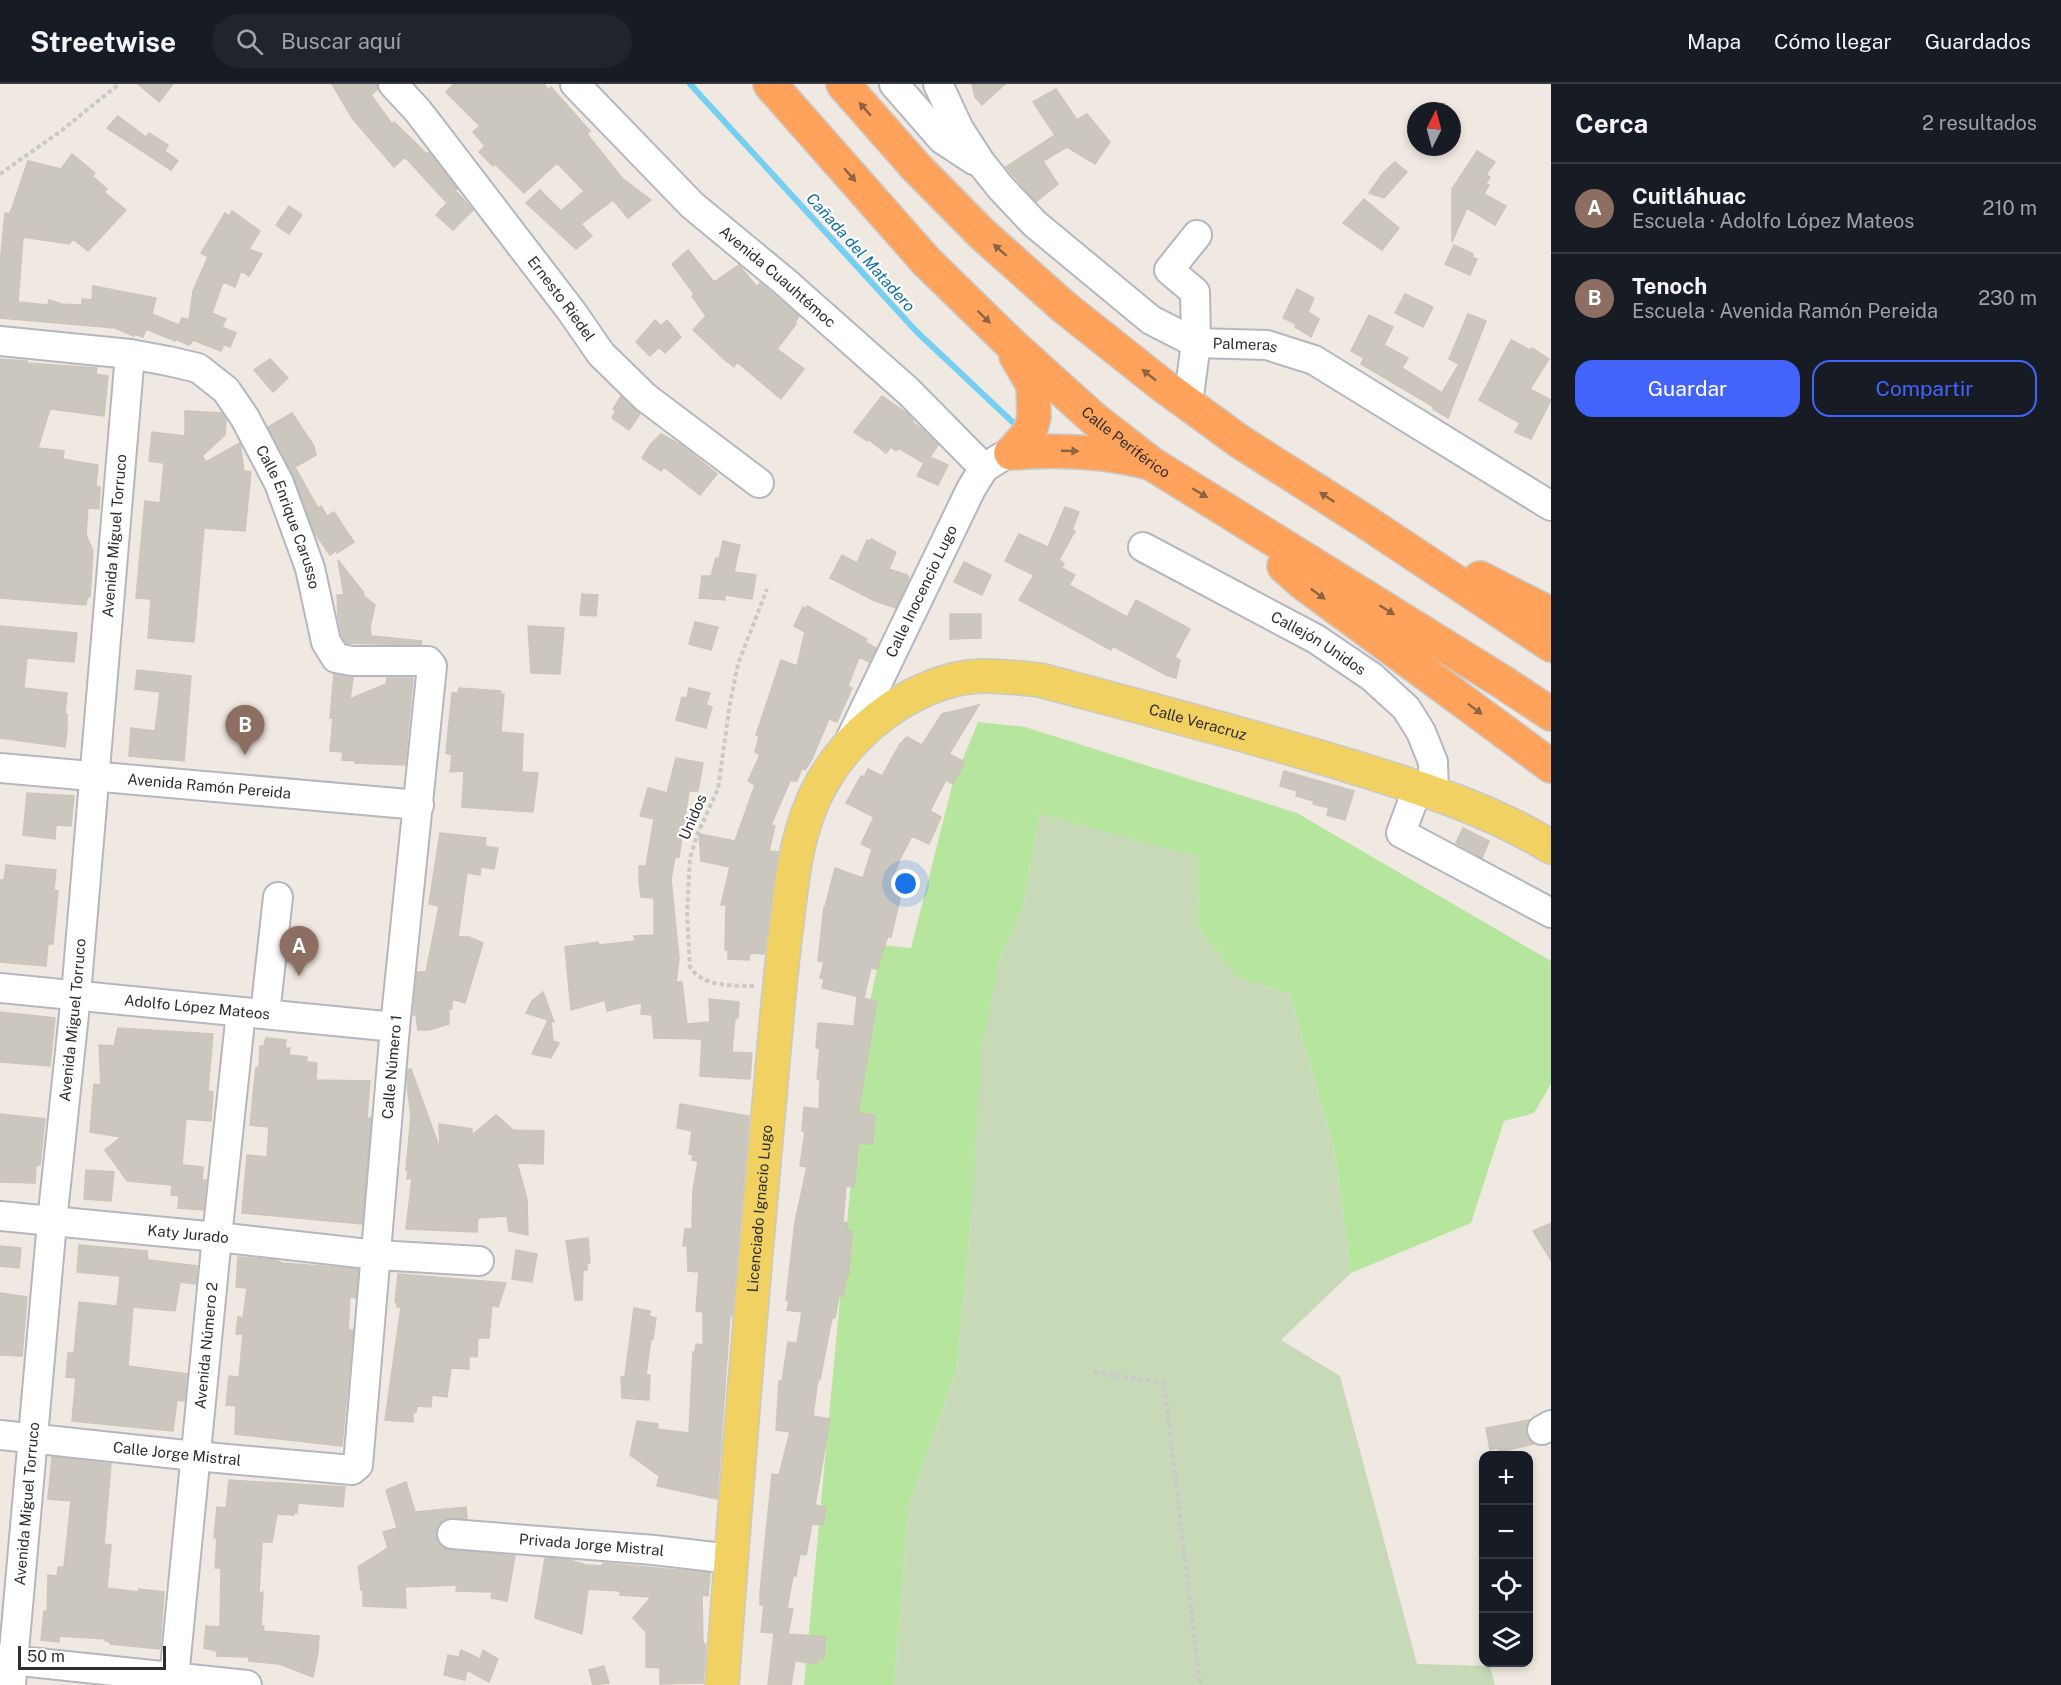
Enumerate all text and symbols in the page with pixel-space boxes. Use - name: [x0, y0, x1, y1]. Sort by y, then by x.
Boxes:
- search box: [212, 14, 632, 68]
- text: Streetwise: [30, 25, 176, 58]
- icon: search: [233, 25, 266, 58]
- text: Buscar aquí: [281, 28, 401, 54]
- text: Mapa: [1687, 29, 1741, 54]
- text: Cómo llegar: [1774, 29, 1892, 54]
- text: Guardados: [1925, 29, 2031, 54]
- one-way arrow: [859, 102, 872, 117]
- north arrow: [1407, 102, 1461, 156]
- text: Cerca: [1575, 108, 1648, 139]
- text: 2 resultados: [1922, 111, 2037, 135]
- one-way arrow: [844, 167, 857, 183]
- text: Cuitláhuac: [1632, 183, 1746, 209]
- water label: Cañada del Matadero: [802, 189, 919, 316]
- text: A: [1587, 196, 1602, 220]
- text: 210 m: [1983, 196, 2037, 220]
- text: Escuela · Adolfo López Mateos: [1632, 209, 1914, 233]
- street label: Avenida Cuauhtémoc: [716, 222, 839, 331]
- one-way arrow: [992, 243, 1007, 257]
- street label: Ernesto Riedel: [524, 253, 599, 344]
- text: Tenoch: [1632, 273, 1707, 299]
- text: B: [1588, 286, 1601, 310]
- text: 230 m: [1978, 286, 2037, 310]
- text: Escuela · Avenida Ramón Pereida: [1632, 299, 1938, 323]
- one-way arrow: [976, 310, 990, 324]
- street label: Palmeras: [1212, 334, 1280, 356]
- button: Guardar: [1575, 360, 1800, 417]
- button: Compartir: [1812, 360, 2037, 417]
- one-way arrow: [1142, 369, 1157, 382]
- street label: Calle Periférico: [1078, 403, 1173, 481]
- street label: Calle Enrique Carusso: [253, 442, 323, 590]
- one-way arrow: [1060, 446, 1079, 456]
- street label: Avenida Miguel Torruco: [99, 453, 130, 618]
- one-way arrow: [1191, 487, 1208, 498]
- one-way arrow: [1319, 492, 1335, 503]
- street label: Calle Inocencio Lugo: [882, 522, 960, 660]
- one-way arrow: [1310, 588, 1326, 600]
- one-way arrow: [1379, 604, 1395, 615]
- street label: Callejón Unidos: [1268, 608, 1369, 678]
- street label: Calle Veracruz: [1147, 701, 1249, 743]
- one-way arrow: [1468, 703, 1483, 715]
- pin: B: [226, 706, 264, 755]
- street label: Avenida Ramón Pereida: [127, 770, 292, 802]
- street label: Unidos: [675, 791, 710, 842]
- your location: [891, 869, 920, 898]
- pin: A: [280, 926, 318, 976]
- street label: Avenida Miguel Torruco: [56, 938, 89, 1102]
- street label: Adolfo López Mateos: [123, 991, 271, 1023]
- street label: Calle Número 1: [378, 1014, 405, 1120]
- street label: Licenciado Ignacio Lugo: [744, 1124, 775, 1293]
- street label: Katy Jurado: [147, 1221, 230, 1246]
- street label: Avenida Número 2: [191, 1281, 221, 1410]
- street label: Avenida Miguel Torruco: [11, 1421, 42, 1586]
- street label: Calle Jorge Mistral: [112, 1438, 242, 1469]
- map controls: [1479, 1451, 1533, 1667]
- button: +: [1479, 1451, 1533, 1505]
- button: −: [1479, 1505, 1533, 1559]
- street label: Privada Jorge Mistral: [518, 1530, 665, 1559]
- button: locate: [1479, 1559, 1533, 1613]
- button: layers: [1479, 1613, 1533, 1667]
- scale bar: [18, 1643, 166, 1670]
- text: 50 m: [27, 1647, 65, 1666]

